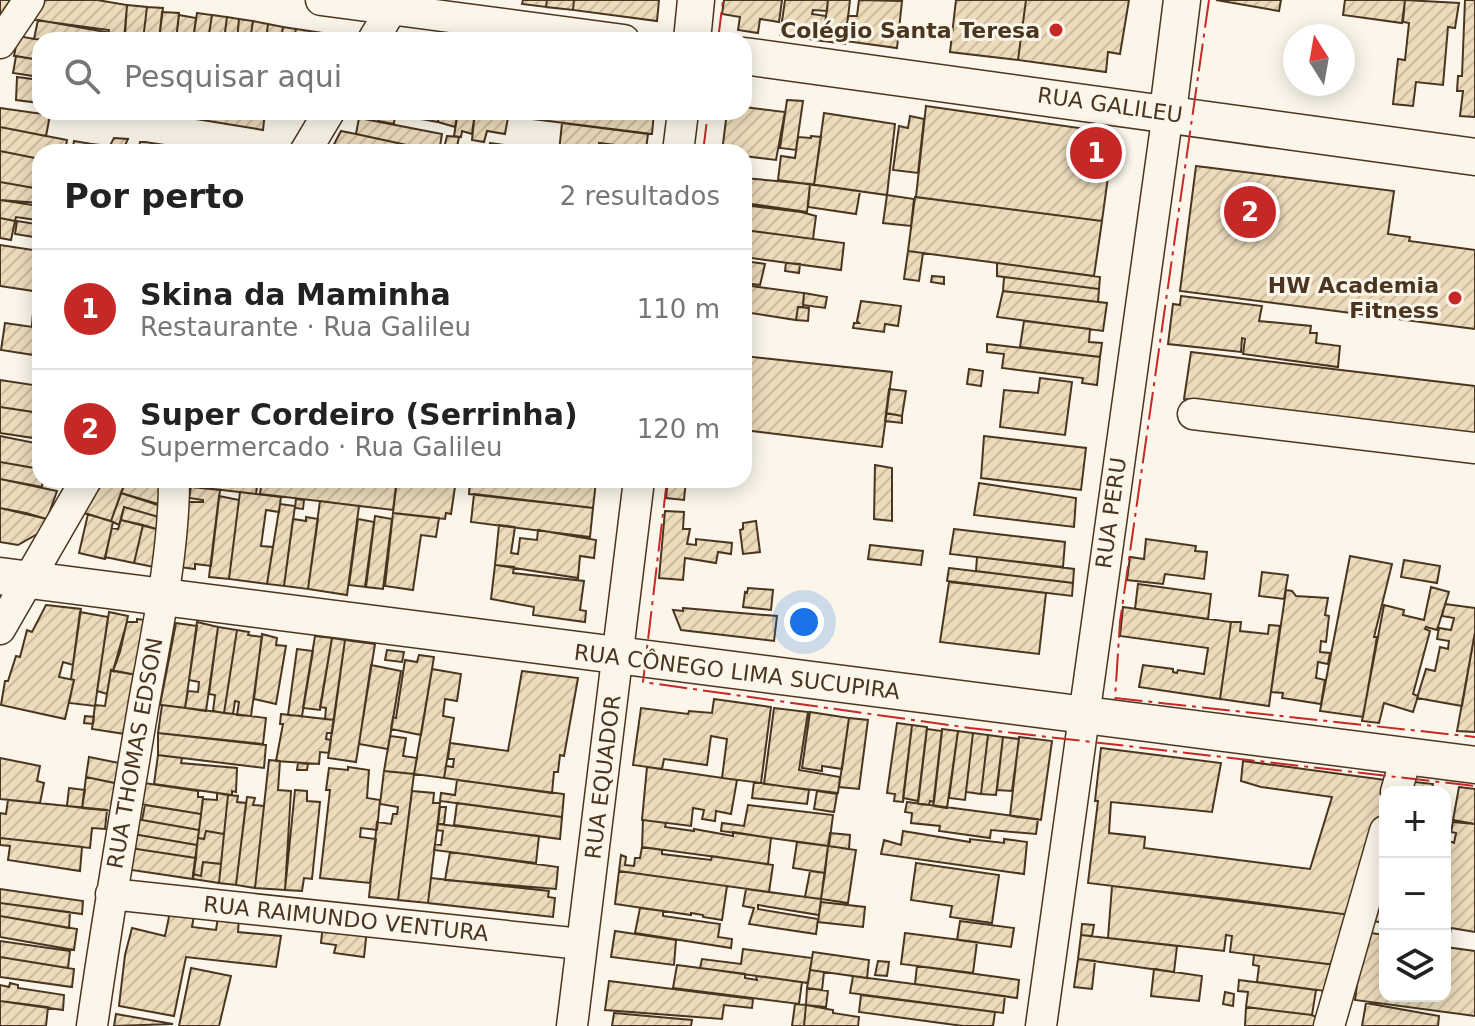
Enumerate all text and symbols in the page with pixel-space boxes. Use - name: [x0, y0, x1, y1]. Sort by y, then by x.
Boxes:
- place label: Colégio Santa Teresa: [780, 18, 1040, 43]
- marker: Colégio Santa Teresa: [1047, 21, 1065, 39]
- north arrow: [1283, 24, 1355, 96]
- search box: [32, 32, 752, 120]
- icon: search: [60, 54, 104, 98]
- text: Pesquisar aqui: [124, 59, 342, 94]
- street label: RUA GALILEU: [1036, 82, 1184, 128]
- pin: 1: [1070, 123, 1122, 183]
- text: Por perto: [64, 176, 245, 216]
- text: 2 resultados: [560, 181, 720, 211]
- pin: 2: [1224, 182, 1276, 242]
- place label: HW Academia Fitness: [1268, 273, 1439, 323]
- text: Skina da Maminha: [140, 277, 451, 312]
- marker: HW Academia Fitness: [1446, 289, 1464, 307]
- text: 1: [81, 294, 99, 324]
- text: 110 m: [637, 294, 720, 324]
- text: Restaurante · Rua Galileu: [140, 312, 471, 342]
- text: Super Cordeiro (Serrinha): [140, 397, 578, 432]
- text: 2: [81, 414, 99, 444]
- text: 120 m: [637, 414, 720, 444]
- text: Supermercado · Rua Galileu: [140, 432, 502, 462]
- street label: RUA PERU: [1091, 456, 1131, 570]
- your location: [784, 602, 824, 642]
- street label: RUA THOMAS EDSON: [102, 635, 168, 871]
- street label: RUA CÔNEGO LIMA SUCUPIRA: [573, 640, 901, 704]
- street label: RUA EQUADOR: [581, 693, 625, 861]
- map controls: [1379, 786, 1451, 1002]
- button: +: [1379, 786, 1451, 858]
- button: −: [1379, 858, 1451, 930]
- street label: RUA RAIMUNDO VENTURA: [202, 892, 490, 946]
- button: layers: [1379, 930, 1451, 1002]

